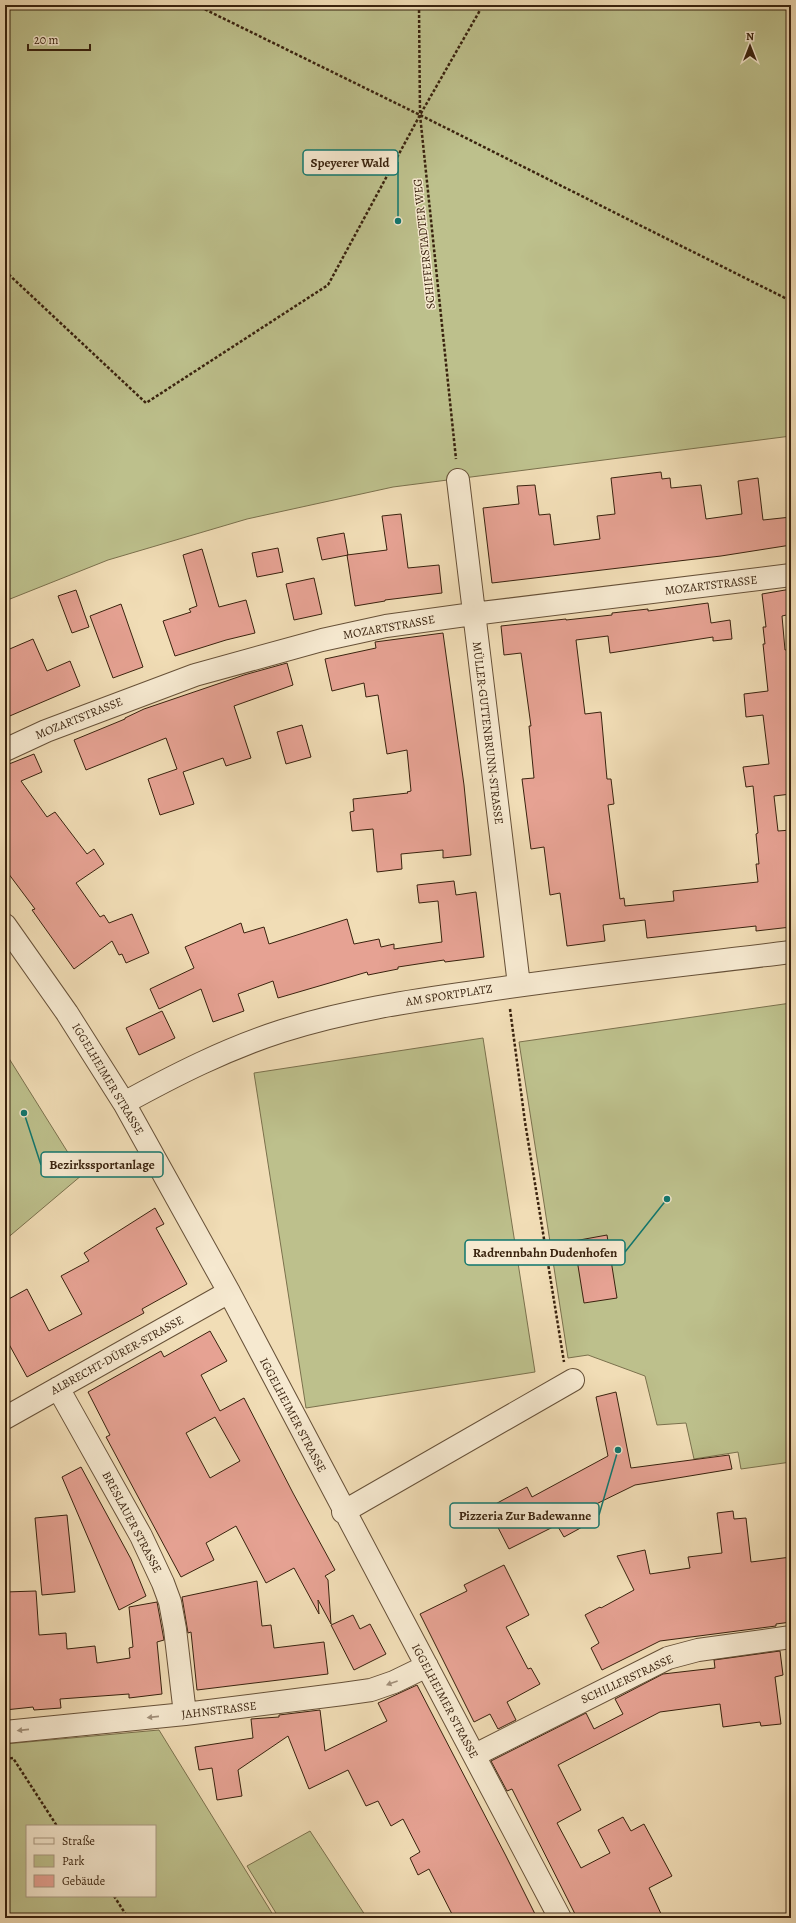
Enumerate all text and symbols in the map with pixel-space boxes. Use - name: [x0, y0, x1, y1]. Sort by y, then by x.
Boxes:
- scale bar: [28, 26, 90, 52]
- north arrow: [730, 26, 770, 66]
- text: N: [746, 29, 754, 44]
- text: 20 m: [34, 32, 58, 48]
- callout: Speyerer Wald: [303, 150, 398, 175]
- text: Speyerer Wald: [311, 154, 389, 171]
- street label: SCHIFFERSTADTER WEG: [409, 178, 439, 310]
- street label: MOZARTSTRASSE: [664, 571, 758, 599]
- street label: MOZARTSTRASSE: [342, 611, 436, 643]
- street label: MÜLLER-GUTTENBRUNN-STRASSE: [469, 641, 507, 825]
- street label: MOZARTSTRASSE: [33, 693, 125, 743]
- street label: AM SPORTPLATZ: [403, 980, 494, 1010]
- street label: IGGELHEIMER STRASSE: [68, 1020, 148, 1138]
- callout: Bezirkssportanlage: [41, 1152, 163, 1177]
- text: Bezirkssportanlage: [49, 1156, 155, 1173]
- callout: Radrennbahn Dudenhofen: [465, 1240, 625, 1265]
- text: Radrennbahn Dudenhofen: [473, 1244, 618, 1261]
- street label: ALBRECHT-DÜRER-STRASSE: [47, 1312, 186, 1399]
- street label: IGGELHEIMER STRASSE: [256, 1355, 330, 1475]
- street label: BRESLAUER STRASSE: [98, 1468, 166, 1576]
- callout: Pizzeria Zur Badewanne: [450, 1503, 599, 1528]
- text: Pizzeria Zur Badewanne: [459, 1507, 591, 1524]
- street label: IGGELHEIMER STRASSE: [408, 1641, 482, 1761]
- street label: SCHILLERSTRASSE: [578, 1651, 676, 1707]
- one-way arrow: [385, 1680, 397, 1686]
- street label: JAHNSTRASSE: [181, 1697, 257, 1723]
- one-way arrow: [147, 1714, 159, 1721]
- one-way arrow: [17, 1727, 29, 1734]
- legend: [26, 1825, 156, 1897]
- text: Straße: [62, 1833, 95, 1849]
- text: Park: [62, 1853, 85, 1869]
- text: Gebäude: [62, 1873, 105, 1889]

